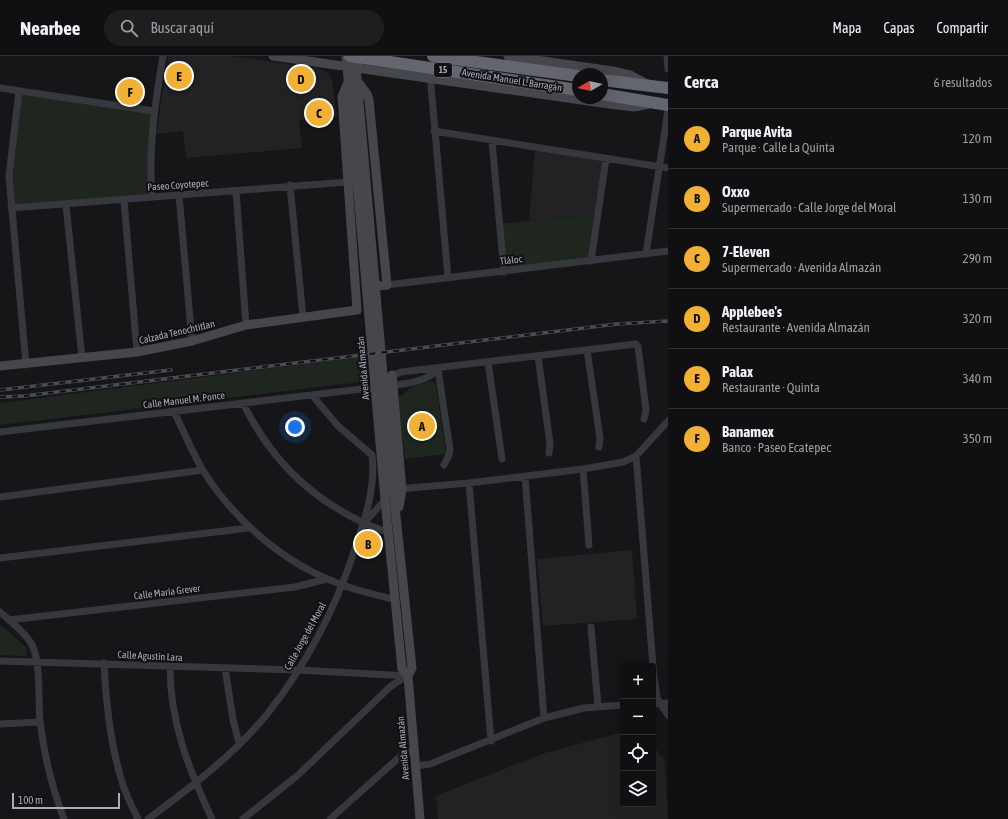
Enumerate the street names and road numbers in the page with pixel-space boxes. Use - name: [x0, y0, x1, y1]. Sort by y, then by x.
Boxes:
- road number: 15: [434, 63, 452, 77]
- street label: Avenida Manuel L. Barragán: [461, 67, 563, 93]
- street label: Paseo Coyotepec: [147, 177, 209, 193]
- street label: Tláloc: [499, 253, 523, 267]
- street label: Calzada Tenochtitlan: [138, 318, 216, 346]
- street label: Avenida Almazán: [355, 336, 371, 400]
- street label: Calle Manuel M. Ponce: [142, 389, 226, 410]
- street label: Calle María Grever: [133, 582, 202, 602]
- street label: Calle Jorge del Moral: [282, 600, 328, 672]
- street label: Calle Agustín Lara: [117, 649, 183, 663]
- street label: Avenida Almazán: [395, 716, 411, 780]

